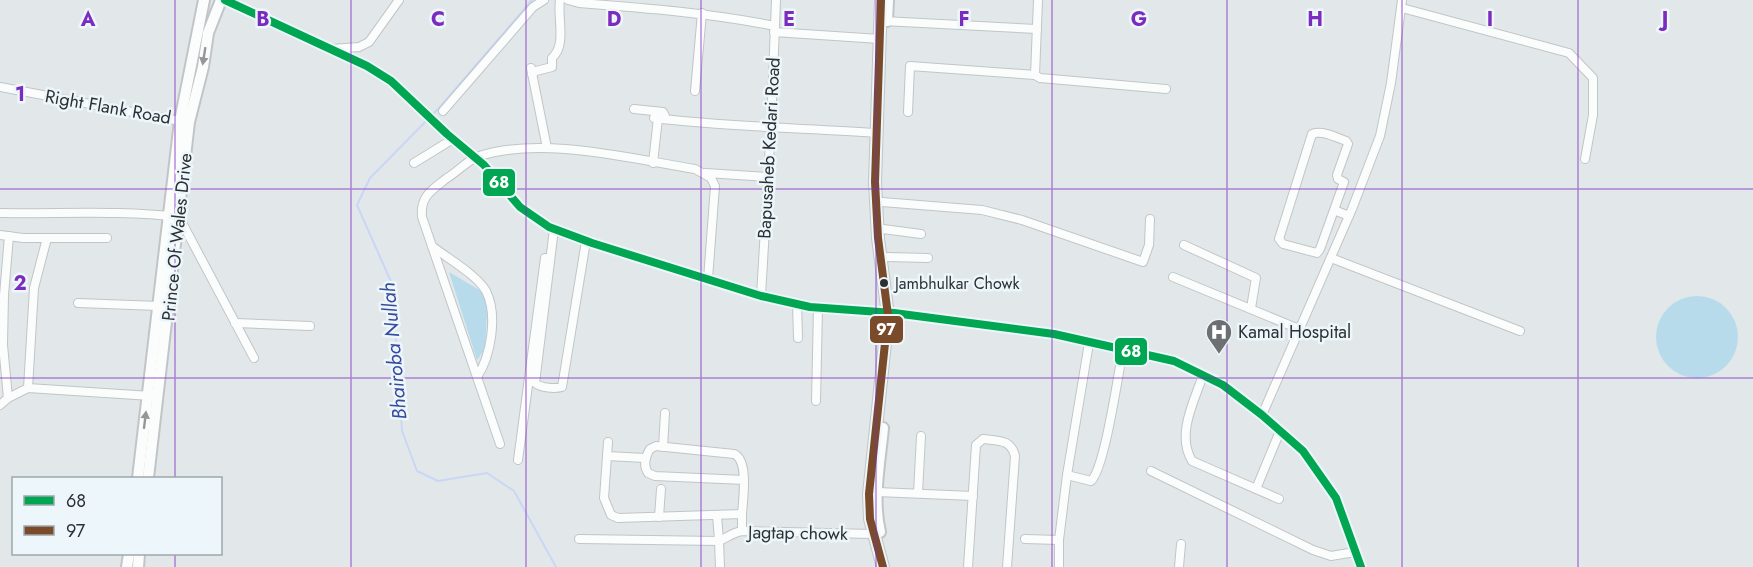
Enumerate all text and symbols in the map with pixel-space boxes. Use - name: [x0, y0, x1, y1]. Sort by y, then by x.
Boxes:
- text: A: [80, 5, 96, 34]
- text: B: [256, 5, 270, 34]
- text: C: [431, 5, 445, 34]
- text: D: [607, 5, 621, 34]
- text: E: [783, 5, 795, 34]
- text: F: [958, 5, 970, 34]
- text: G: [1131, 5, 1147, 34]
- text: H: [1307, 5, 1323, 34]
- text: I: [1487, 5, 1493, 34]
- text: J: [1658, 5, 1668, 34]
- one-way arrow: [200, 46, 209, 65]
- street label: Bapusaheb Kedari Road: [751, 57, 787, 239]
- text: 1: [15, 80, 25, 109]
- street label: Right Flank Road: [43, 83, 173, 131]
- street label: Prince Of Wales Drive: [155, 152, 199, 322]
- line badge: 68: [482, 168, 516, 197]
- text: 68: [489, 171, 509, 194]
- text: 2: [13, 269, 27, 298]
- place label: Jambhulkar Chowk: [893, 272, 1020, 295]
- marker: Jambhulkar Chowk: [878, 277, 890, 289]
- water label: Bhairoba Nullah: [374, 281, 414, 421]
- line badge: 97: [869, 315, 904, 344]
- hospital icon: Kamal Hospital: [1204, 317, 1234, 355]
- text: 97: [876, 318, 896, 341]
- place label: Kamal Hospital: [1238, 319, 1351, 345]
- line badge: 68: [1114, 337, 1148, 366]
- text: 68: [1121, 340, 1141, 363]
- one-way arrow: [140, 411, 150, 430]
- legend: [12, 477, 222, 555]
- text: 68: [66, 488, 86, 514]
- text: 97: [66, 518, 86, 544]
- street label: Jagtap chowk: [746, 519, 848, 547]

